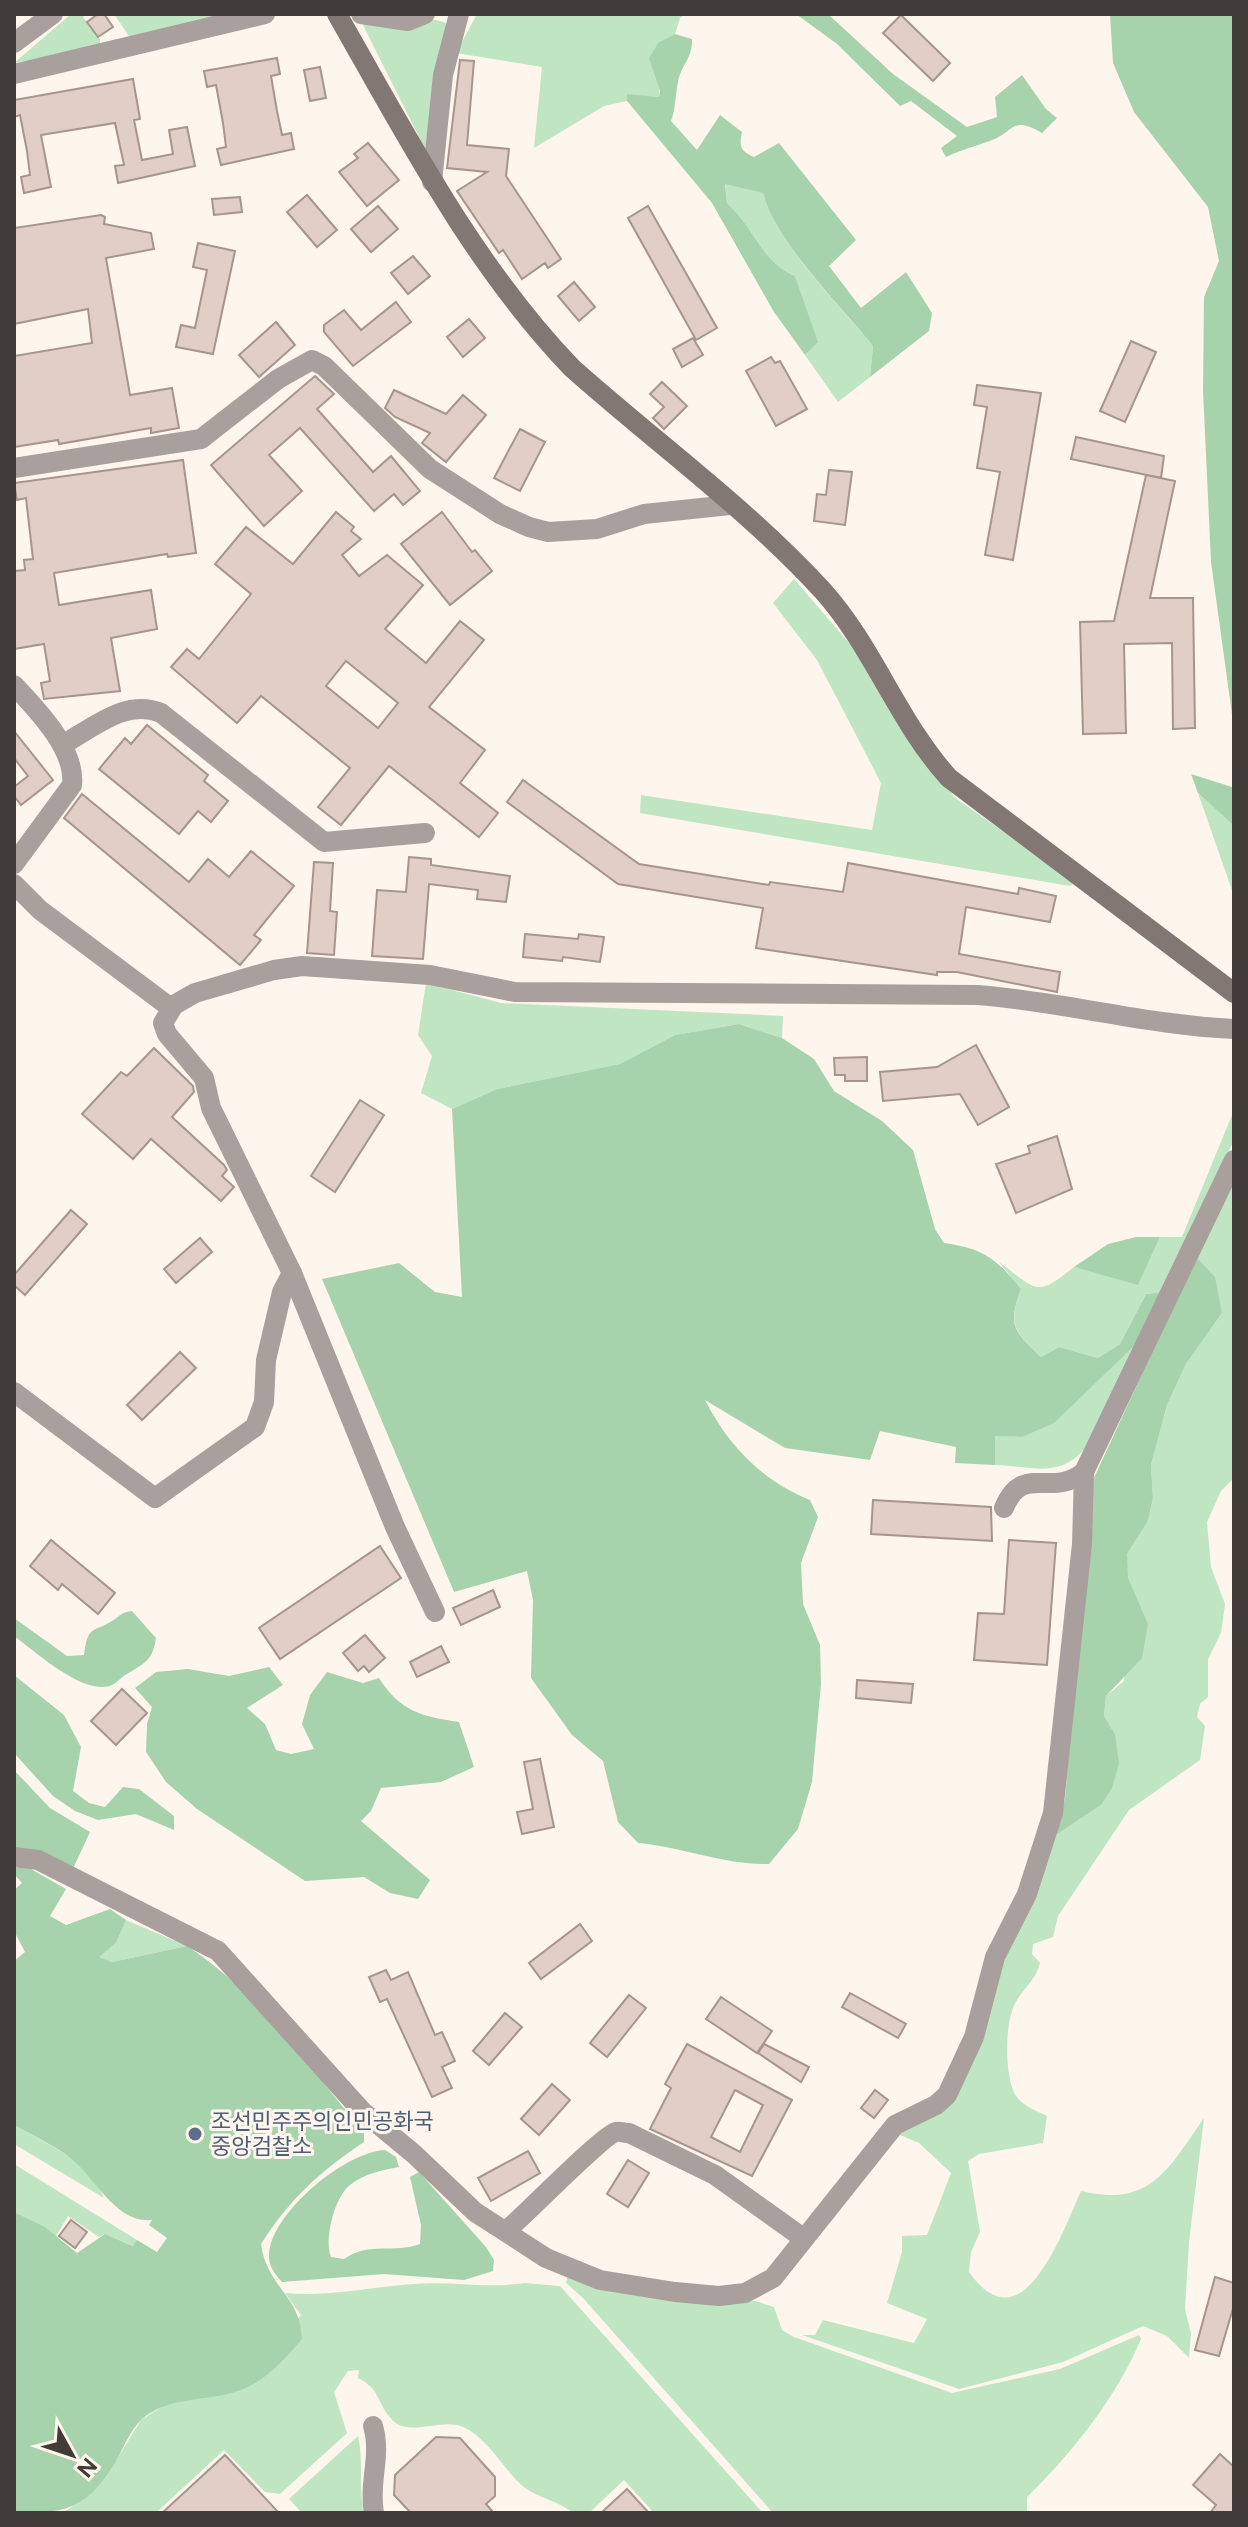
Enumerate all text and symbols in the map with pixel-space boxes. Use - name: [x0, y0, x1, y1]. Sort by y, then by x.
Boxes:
- place label: 조선민주주의인민공화국 중앙검찰소: [211, 2108, 434, 2160]
- marker: 조선민주주의인민공화국 중앙검찰소: [186, 2125, 204, 2143]
- north arrow: [32, 2415, 112, 2495]
- text: N: [71, 2452, 103, 2483]

